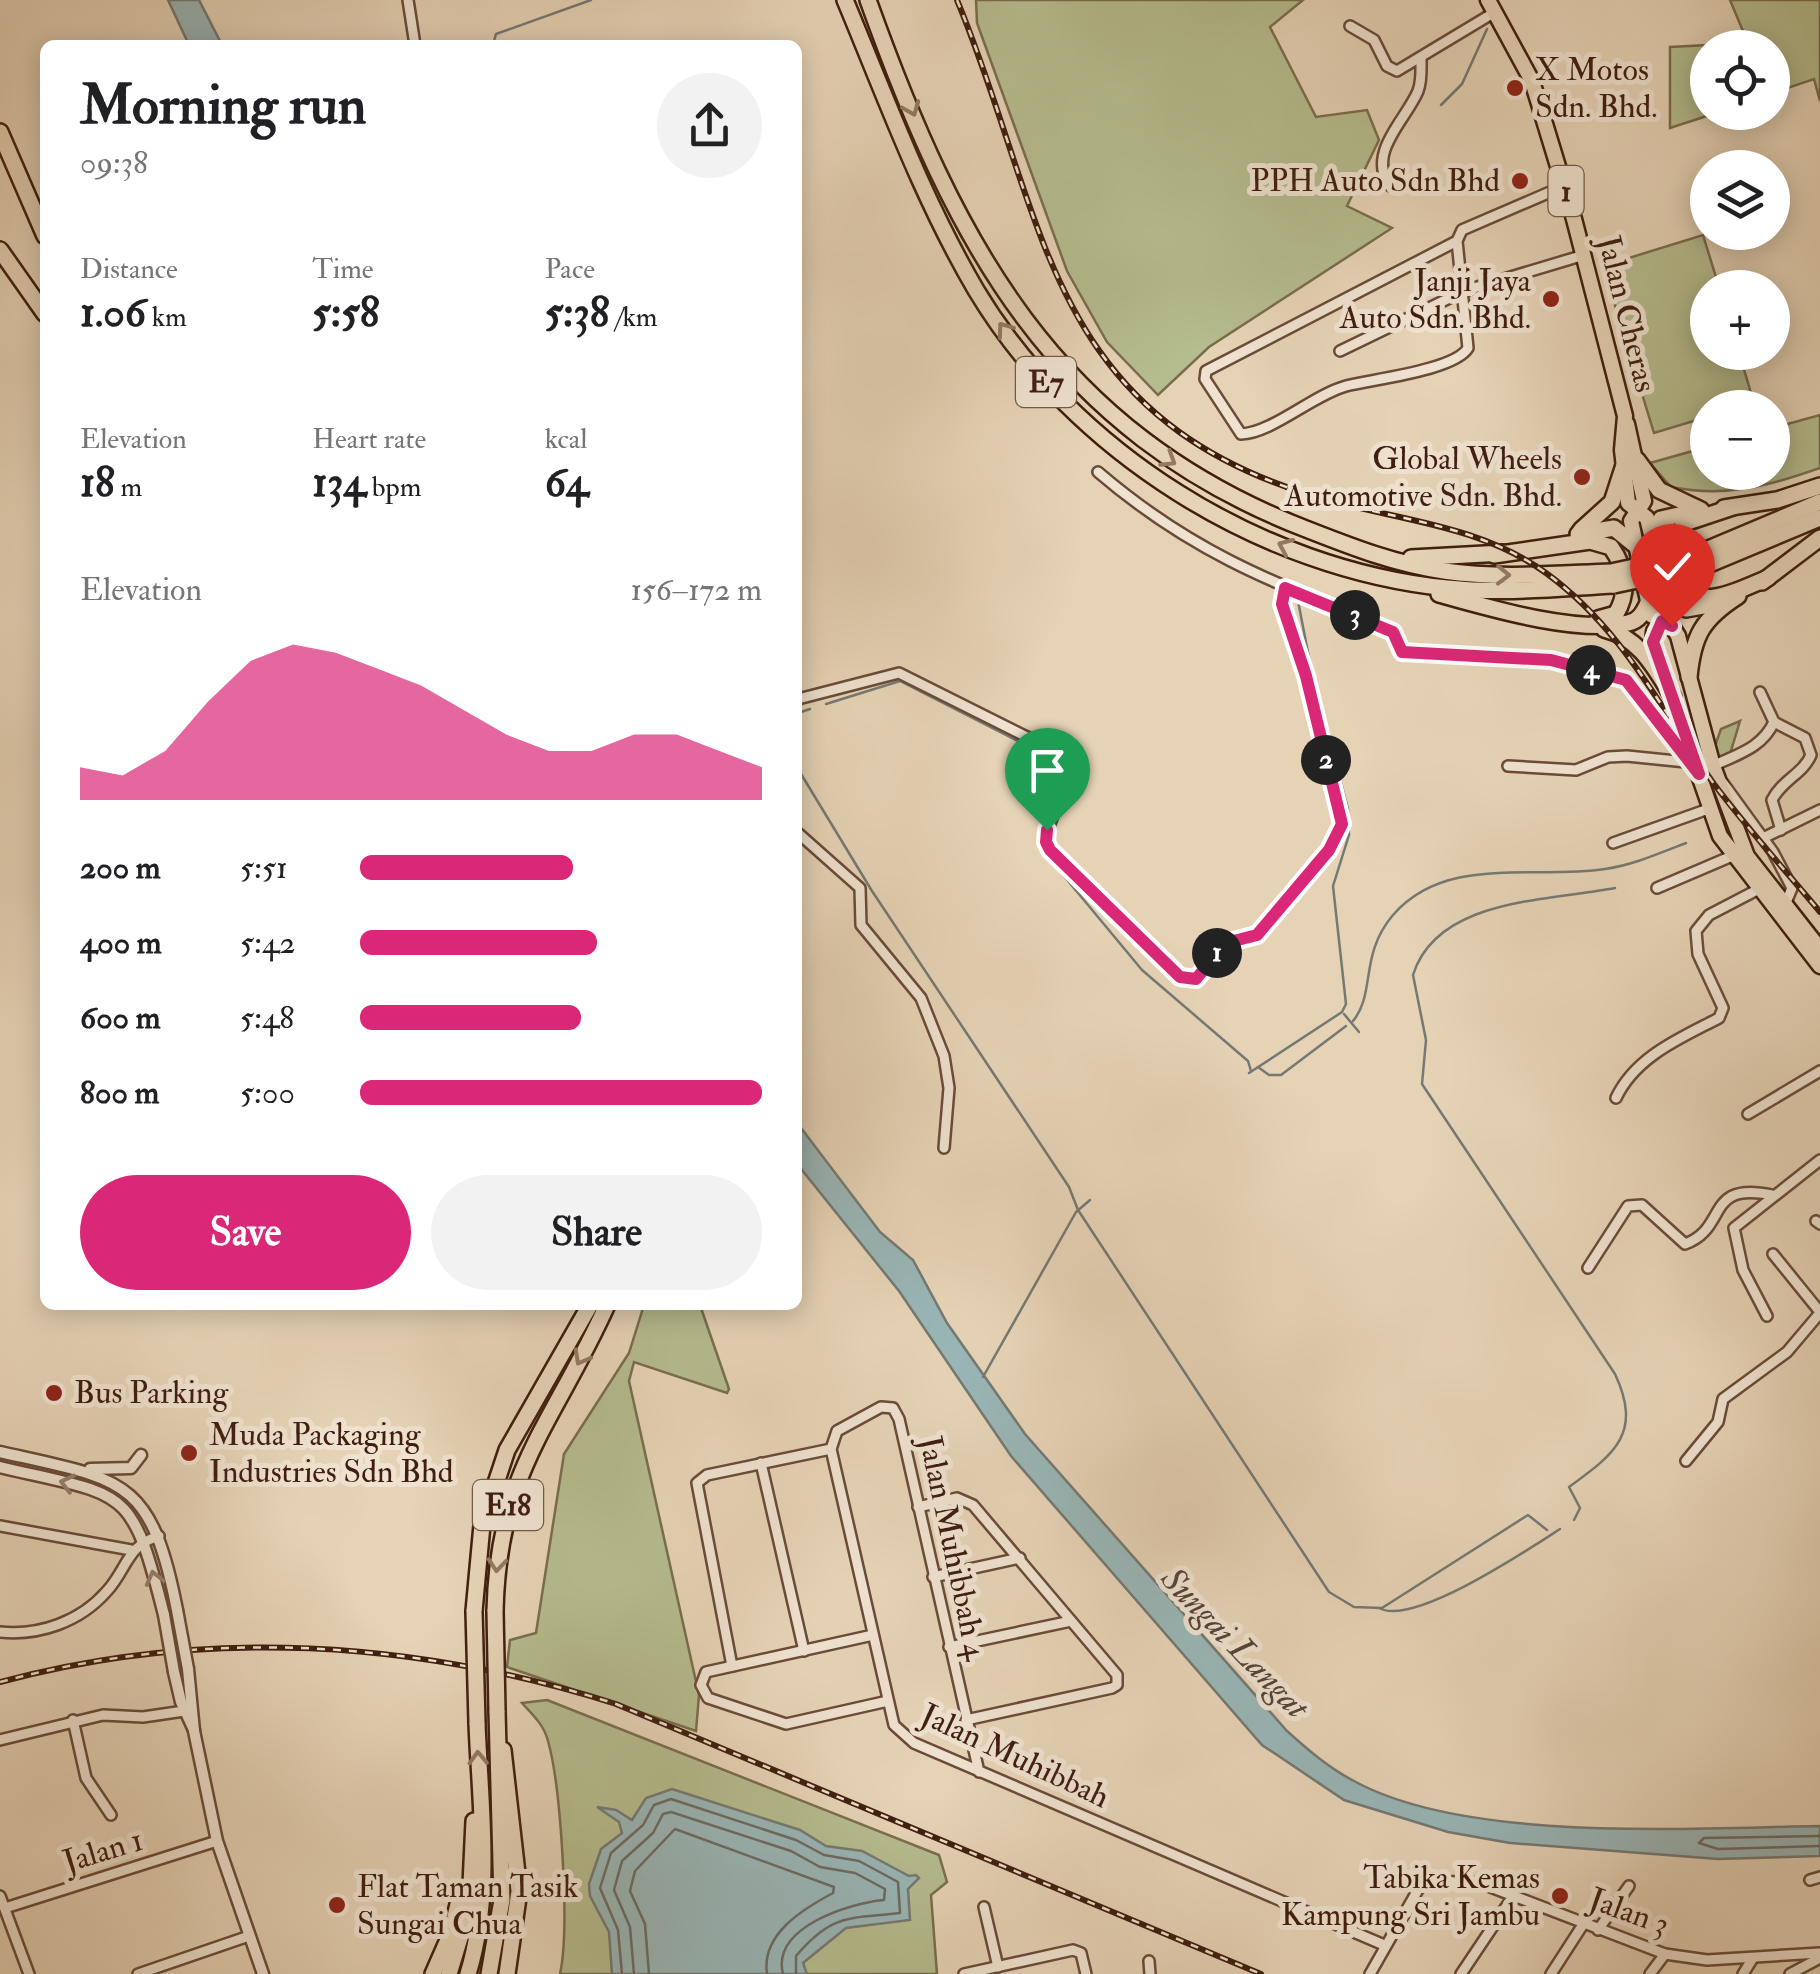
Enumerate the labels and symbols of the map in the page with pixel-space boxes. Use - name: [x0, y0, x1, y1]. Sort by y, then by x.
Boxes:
- place label: X Motos Sdn. Bhd.: [1535, 50, 1658, 127]
- marker: X Motos Sdn. Bhd.: [1504, 77, 1526, 99]
- one-way arrow: [901, 100, 921, 117]
- place label: PPH Auto Sdn Bhd: [1250, 161, 1500, 201]
- road number: 1: [1548, 166, 1584, 216]
- marker: PPH Auto Sdn Bhd: [1509, 170, 1531, 192]
- street label: Jalan Cheras: [1588, 231, 1666, 396]
- place label: Janji Jaya Auto Sdn. Bhd.: [1338, 261, 1532, 338]
- marker: Janji Jaya Auto Sdn. Bhd.: [1540, 288, 1562, 310]
- one-way arrow: [999, 322, 1016, 340]
- road number: E7: [1016, 357, 1076, 407]
- place label: Global Wheels Automotive Sdn. Bhd.: [1284, 439, 1562, 516]
- one-way arrow: [1158, 447, 1176, 466]
- marker: Global Wheels Automotive Sdn. Bhd.: [1571, 466, 1593, 488]
- pin: [1630, 524, 1715, 627]
- one-way arrow: [1277, 538, 1295, 558]
- one-way arrow: [1496, 564, 1511, 586]
- pin: 3: [1330, 590, 1380, 640]
- pin: 4: [1566, 645, 1616, 695]
- pin: [1005, 728, 1090, 831]
- pin: 2: [1301, 735, 1351, 785]
- pin: 1: [1192, 928, 1242, 978]
- one-way arrow: [574, 1347, 593, 1365]
- place label: Bus Parking: [74, 1373, 230, 1413]
- marker: Bus Parking: [43, 1382, 65, 1404]
- place label: Muda Packaging Industries Sdn Bhd: [209, 1415, 454, 1492]
- street label: Jalan Muhibbah 4: [910, 1432, 997, 1665]
- marker: Muda Packaging Industries Sdn Bhd: [178, 1442, 200, 1464]
- one-way arrow: [59, 1474, 76, 1495]
- road number: E18: [473, 1480, 543, 1530]
- one-way arrow: [487, 1557, 509, 1573]
- water label: Sungai Langat: [1151, 1557, 1320, 1730]
- one-way arrow: [145, 1569, 166, 1587]
- street label: Jalan Muhibbah: [913, 1694, 1116, 1817]
- one-way arrow: [468, 1750, 489, 1765]
- street label: Jalan 1: [57, 1820, 148, 1882]
- place label: Tabika Kemas Kampung Sri Jambu: [1281, 1858, 1540, 1935]
- place label: Flat Taman Tasik Sungai Chua: [357, 1867, 578, 1944]
- street label: Jalan 3: [1583, 1879, 1675, 1945]
- marker: Tabika Kemas Kampung Sri Jambu: [1549, 1885, 1571, 1907]
- marker: Flat Taman Tasik Sungai Chua: [326, 1894, 348, 1916]

